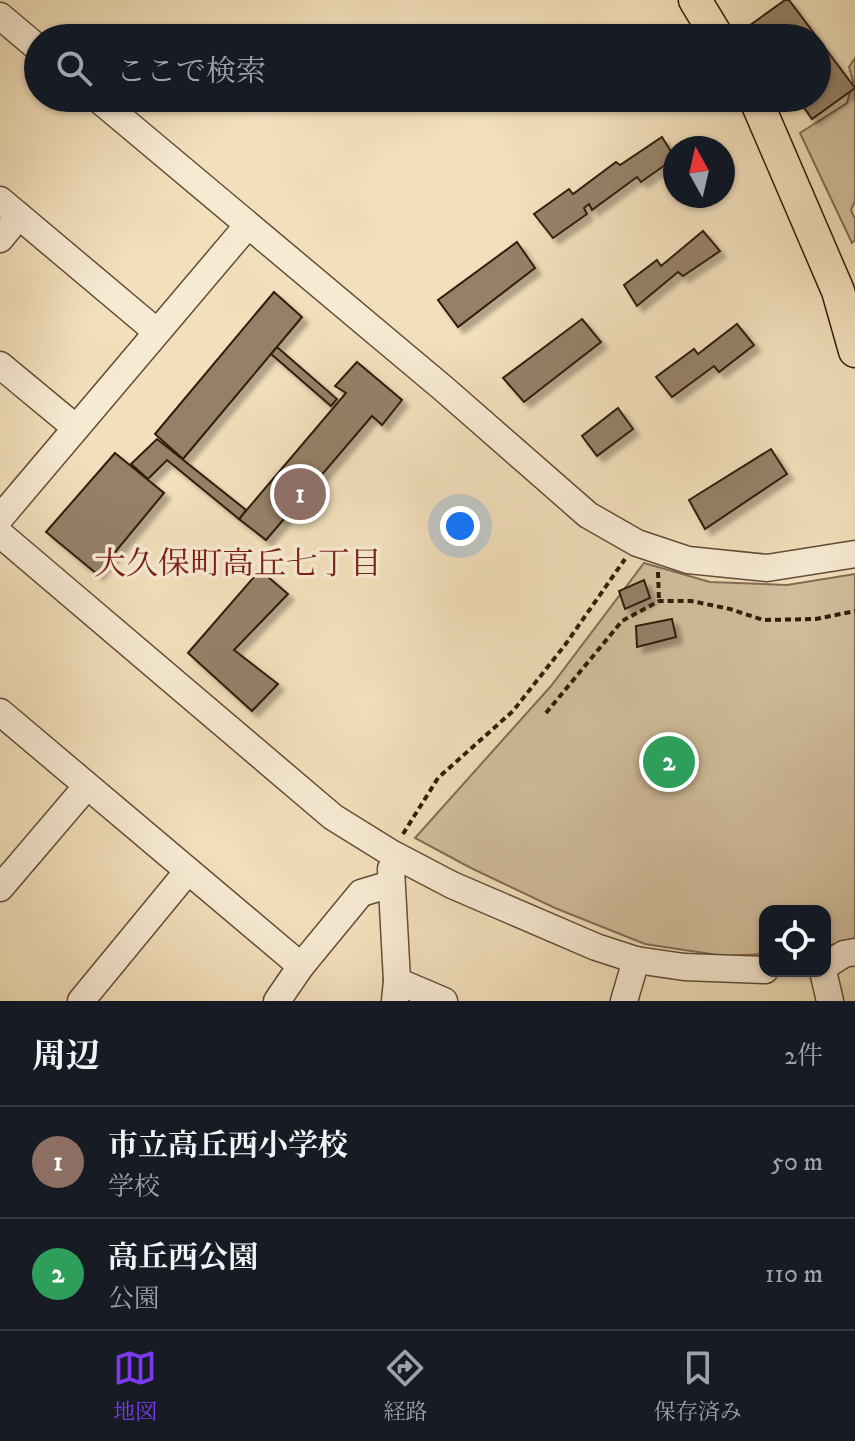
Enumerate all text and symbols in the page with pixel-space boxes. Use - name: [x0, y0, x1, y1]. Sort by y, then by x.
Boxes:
- search box: [24, 24, 831, 112]
- icon: search: [52, 46, 96, 90]
- text: ここで検索: [116, 54, 266, 91]
- north arrow: [663, 136, 735, 208]
- pin: 1: [274, 464, 326, 524]
- your location: [440, 506, 480, 546]
- district label: 大久保町高丘七丁目: [94, 545, 382, 585]
- pin: 2: [643, 732, 695, 792]
- map controls: [759, 905, 831, 977]
- button: locate: [759, 905, 831, 977]
- text: 周辺: [32, 1036, 100, 1078]
- text: 2件: [784, 1040, 823, 1073]
- text: 市立高丘西小学校: [108, 1128, 348, 1165]
- text: 1: [53, 1146, 63, 1179]
- text: 50 m: [771, 1146, 823, 1179]
- text: 学校: [108, 1171, 160, 1204]
- text: 高丘西公園: [108, 1240, 258, 1277]
- text: 2: [52, 1258, 64, 1291]
- text: 110 m: [765, 1258, 823, 1291]
- text: 公園: [108, 1283, 160, 1316]
- tab: 地図: [113, 1346, 157, 1426]
- tab: 経路: [383, 1346, 428, 1426]
- tab: 保存済み: [654, 1346, 742, 1426]

